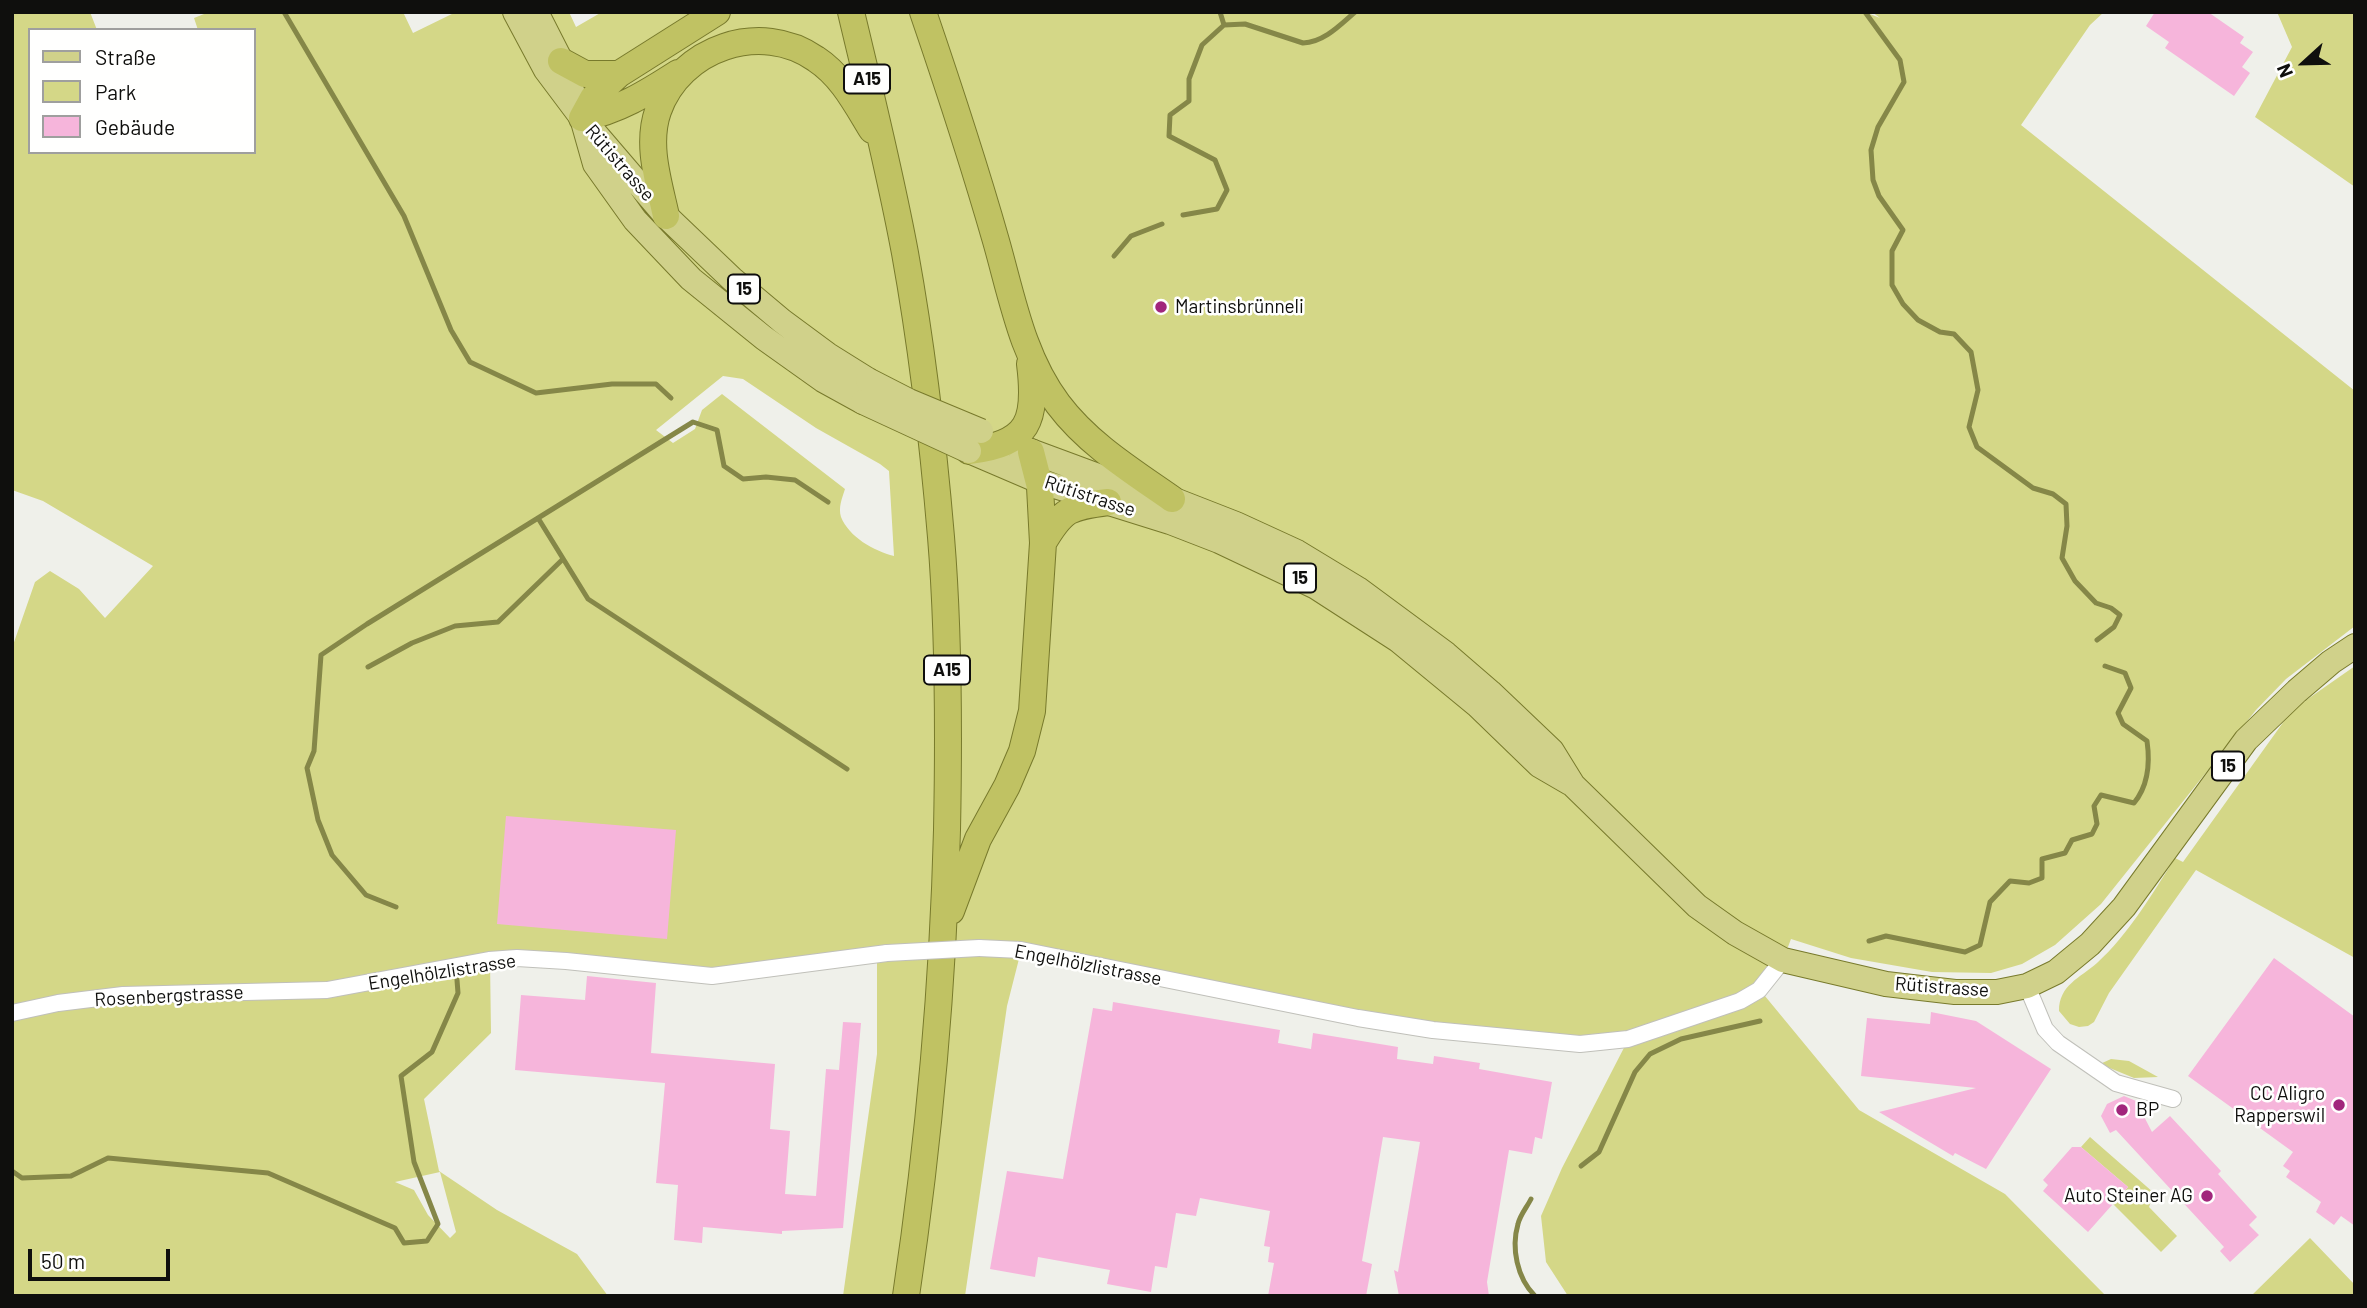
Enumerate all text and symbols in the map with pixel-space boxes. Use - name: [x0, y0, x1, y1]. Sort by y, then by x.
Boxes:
- legend: [28, 28, 256, 154]
- north arrow: [2269, 28, 2339, 98]
- text: Straße: [95, 44, 156, 69]
- text: N: [2271, 61, 2297, 81]
- road number: A15: [844, 64, 890, 94]
- text: Park: [95, 79, 136, 104]
- text: Gebäude: [95, 114, 175, 139]
- street label: Rütistrasse: [580, 120, 660, 206]
- road number: 15: [728, 274, 760, 304]
- place label: Martinsbrünneli: [1175, 296, 1304, 318]
- marker: Martinsbrünneli: [1153, 299, 1169, 315]
- street label: Rütistrasse: [1042, 471, 1138, 521]
- road number: 15: [1284, 564, 1316, 592]
- road number: A15: [924, 656, 970, 684]
- road number: 15: [2212, 752, 2244, 780]
- street label: Engelhölzlistrasse: [1012, 940, 1164, 990]
- street label: Engelhölzlistrasse: [366, 949, 518, 995]
- street label: Rütistrasse: [1894, 972, 1990, 1002]
- street label: Rosenbergstrasse: [94, 981, 244, 1011]
- place label: CC Aligro Rapperswil: [2234, 1083, 2325, 1127]
- marker: CC Aligro Rapperswil: [2331, 1097, 2347, 1113]
- place label: BP: [2136, 1099, 2159, 1121]
- marker: BP: [2114, 1102, 2130, 1118]
- place label: Auto Steiner AG: [2064, 1185, 2193, 1207]
- marker: Auto Steiner AG: [2199, 1188, 2215, 1204]
- scale bar: [32, 1234, 173, 1278]
- text: 50 m: [41, 1248, 85, 1273]

